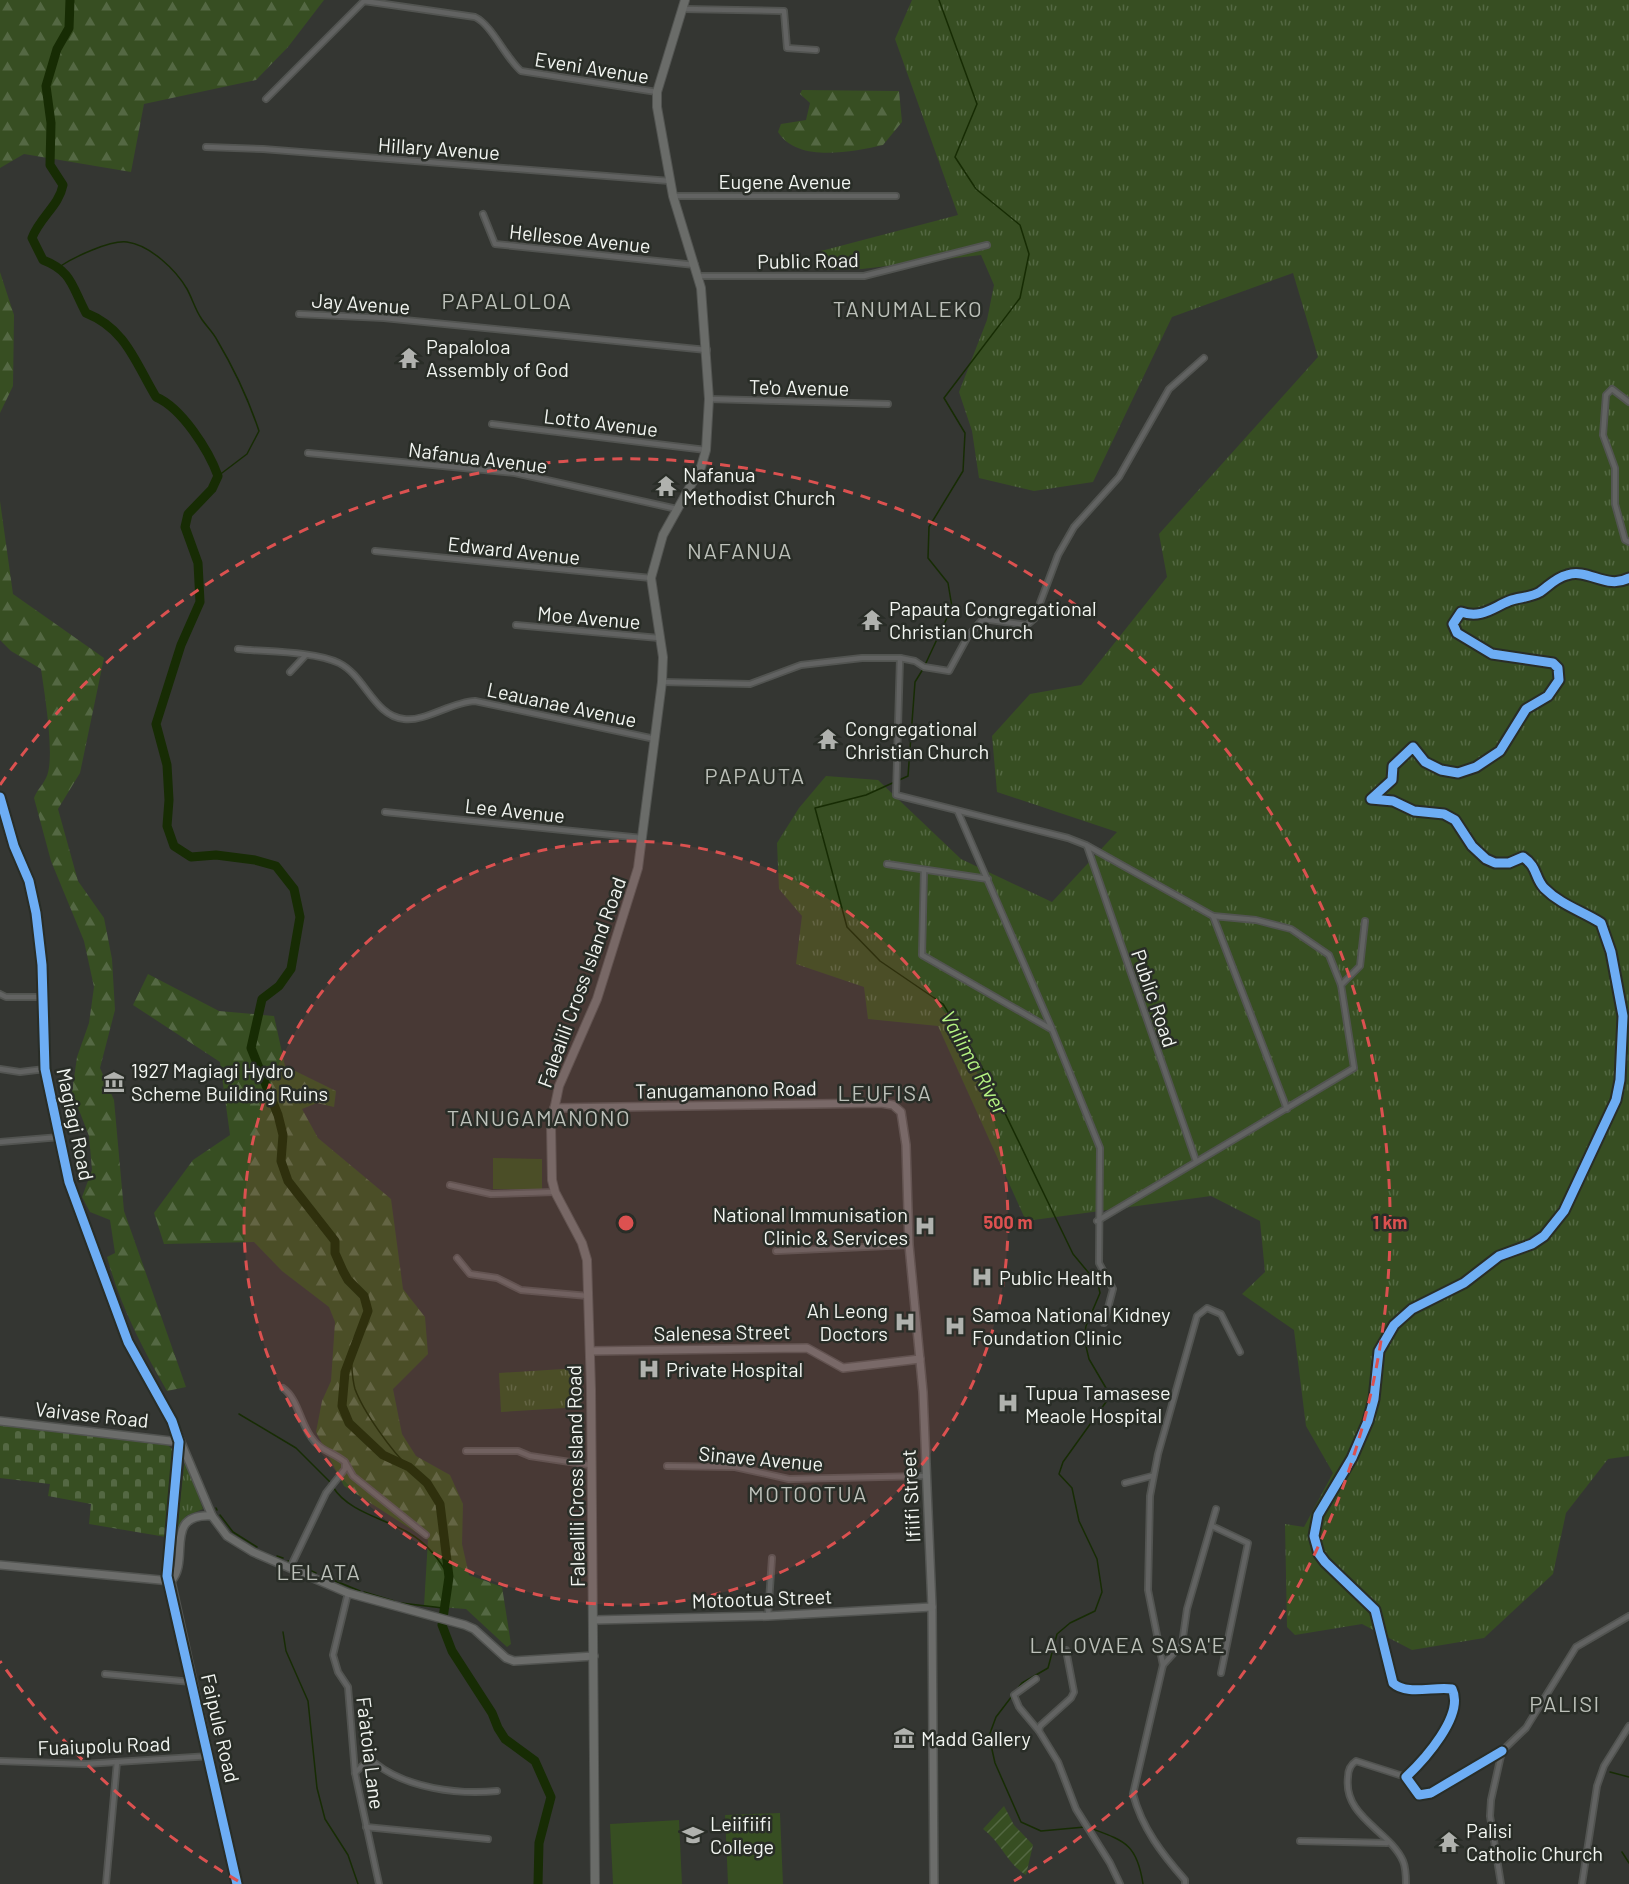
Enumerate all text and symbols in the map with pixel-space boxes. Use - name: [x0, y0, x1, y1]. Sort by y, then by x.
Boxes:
- street label: Eveni Avenue: [533, 46, 651, 88]
- street label: Hillary Avenue: [377, 132, 501, 164]
- street label: Eugene Avenue: [718, 169, 852, 193]
- street label: Hellesoe Avenue: [508, 219, 652, 257]
- street label: Public Road: [757, 247, 859, 273]
- district label: PAPALOLOA: [442, 287, 572, 313]
- street label: Jay Avenue: [311, 288, 411, 318]
- district label: TANUMALEKO: [833, 295, 983, 321]
- place label: Papaloloa Assembly of God: [426, 334, 569, 381]
- temple icon: Papaloloa Assembly of God: [397, 346, 421, 370]
- street label: Te'o Avenue: [749, 374, 849, 400]
- street label: Lotto Avenue: [543, 403, 659, 441]
- street label: Nafanua Avenue: [407, 437, 549, 477]
- place label: Nafanua Methodist Church: [683, 462, 836, 509]
- temple icon: Nafanua Methodist Church: [654, 474, 678, 498]
- street label: Edward Avenue: [447, 531, 581, 569]
- district label: NAFANUA: [687, 537, 793, 563]
- place label: Papauta Congregational Christian Church: [889, 596, 1097, 643]
- street label: Moe Avenue: [536, 601, 642, 633]
- temple icon: Papauta Congregational Christian Church: [860, 608, 884, 632]
- street label: Leauanae Avenue: [485, 676, 639, 732]
- place label: Congregational Christian Church: [845, 716, 989, 763]
- temple icon: Congregational Christian Church: [816, 727, 840, 751]
- district label: PAPAUTA: [704, 762, 806, 788]
- street label: Lee Avenue: [464, 793, 566, 827]
- street label: Falealili Cross Island Road: [532, 873, 630, 1091]
- street label: Public Road: [1127, 946, 1183, 1050]
- water label: Vailima River: [936, 1006, 1014, 1119]
- place label: 1927 Magiagi Hydro Scheme Building Ruins: [131, 1058, 328, 1105]
- street label: Magiagi Road: [52, 1065, 100, 1183]
- museum icon: 1927 Magiagi Hydro Scheme Building Ruins: [102, 1070, 126, 1094]
- street label: Tanugamanono Road: [635, 1075, 817, 1103]
- district label: LEUFISA: [838, 1079, 932, 1105]
- district label: TANUGAMANONO: [447, 1104, 631, 1130]
- place label: National Immunisation Clinic & Services: [713, 1202, 908, 1249]
- text: 500 m: [984, 1211, 1032, 1233]
- text: 1 km: [1373, 1211, 1407, 1233]
- centre of rings: [616, 1213, 636, 1233]
- hospital icon: National Immunisation Clinic & Services: [913, 1214, 937, 1238]
- hospital icon: Public Health: [970, 1265, 994, 1289]
- place label: Public Health: [999, 1265, 1113, 1289]
- place label: Ah Leong Doctors: [807, 1298, 888, 1345]
- place label: Samoa National Kidney Foundation Clinic: [972, 1302, 1170, 1349]
- hospital icon: Ah Leong Doctors: [893, 1310, 917, 1334]
- hospital icon: Samoa National Kidney Foundation Clinic: [943, 1314, 967, 1338]
- street label: Salenesa Street: [653, 1319, 791, 1345]
- hospital icon: Private Hospital: [637, 1357, 661, 1381]
- place label: Private Hospital: [666, 1357, 803, 1381]
- street label: Falealili Cross Island Road: [561, 1365, 589, 1587]
- place label: Tupua Tamasese Meaole Hospital: [1025, 1380, 1171, 1427]
- hospital icon: Tupua Tamasese Meaole Hospital: [996, 1391, 1020, 1415]
- street label: Vaivase Road: [34, 1396, 150, 1432]
- street label: Sinave Avenue: [698, 1441, 824, 1475]
- street label: Ifiifi Street: [896, 1449, 924, 1543]
- district label: MOTOOTUA: [748, 1480, 868, 1506]
- district label: LELATA: [277, 1558, 361, 1584]
- street label: Motootua Street: [691, 1584, 833, 1612]
- district label: LALOVAEA SASA'E: [1030, 1631, 1226, 1657]
- street label: Faipule Road: [197, 1671, 245, 1785]
- district label: PALISI: [1529, 1690, 1601, 1716]
- street label: Fa'atoia Lane: [352, 1695, 390, 1811]
- museum icon: Madd Gallery: [892, 1726, 916, 1750]
- place label: Madd Gallery: [921, 1726, 1031, 1750]
- street label: Fuaiupolu Road: [37, 1731, 171, 1759]
- place label: Leiifiifi College: [710, 1811, 774, 1858]
- place label: Palisi Catholic Church: [1466, 1818, 1603, 1865]
- school or university icon: Leiifiifi College: [681, 1823, 705, 1847]
- temple icon: Palisi Catholic Church: [1437, 1830, 1461, 1854]

